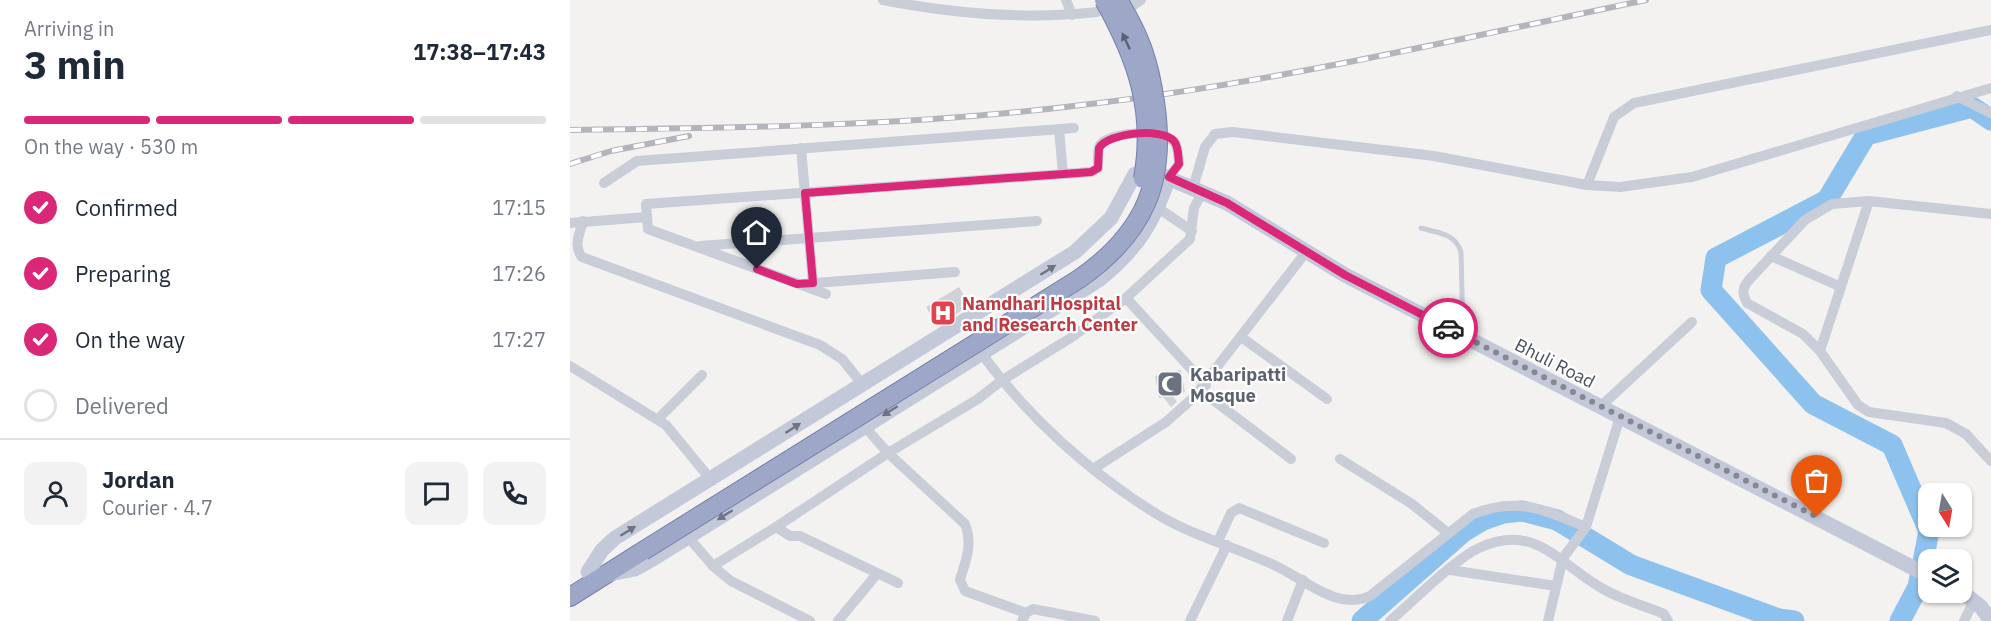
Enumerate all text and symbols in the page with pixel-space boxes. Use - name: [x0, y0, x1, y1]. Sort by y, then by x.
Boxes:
- text: Arriving in: [24, 15, 114, 42]
- one-way arrow: [1122, 32, 1131, 49]
- text: 17:38–17:43: [413, 37, 546, 66]
- text: 3 min: [24, 39, 126, 90]
- text: On the way · 530 m: [24, 133, 198, 160]
- icon: check: [24, 191, 57, 224]
- text: Confirmed: [75, 193, 178, 222]
- text: 17:15: [492, 194, 546, 221]
- pin: [731, 207, 782, 269]
- icon: home: [740, 216, 773, 249]
- icon: check: [24, 257, 57, 290]
- text: Preparing: [75, 259, 170, 288]
- text: 17:26: [492, 260, 546, 287]
- one-way arrow: [1040, 264, 1056, 275]
- place label: Namdhari Hospital and Research Center: [962, 292, 1138, 336]
- hospital icon: Namdhari Hospital and Research Center: [928, 298, 958, 328]
- courier: [1418, 298, 1478, 358]
- icon: car: [1432, 312, 1465, 345]
- icon: check: [24, 323, 57, 356]
- text: On the way: [75, 325, 185, 354]
- text: 17:27: [492, 326, 546, 353]
- street label: Bhuli Road: [1511, 333, 1599, 393]
- place label: Kabaripatti Mosque: [1190, 363, 1286, 407]
- mosque icon: Kabaripatti Mosque: [1155, 369, 1185, 399]
- text: Delivered: [75, 391, 169, 420]
- one-way arrow: [882, 406, 898, 417]
- one-way arrow: [785, 423, 802, 434]
- pin: [1791, 455, 1842, 517]
- button: person: [24, 462, 87, 525]
- button: chat: [405, 462, 468, 525]
- button: phone: [483, 462, 546, 525]
- icon: bag: [1800, 464, 1833, 497]
- text: Jordan: [102, 465, 175, 494]
- north arrow: [1918, 483, 1972, 537]
- map controls: [1918, 483, 1972, 603]
- text: Courier · 4.7: [102, 494, 213, 521]
- one-way arrow: [717, 509, 733, 520]
- one-way arrow: [619, 525, 636, 536]
- button: layers: [1918, 549, 1972, 603]

